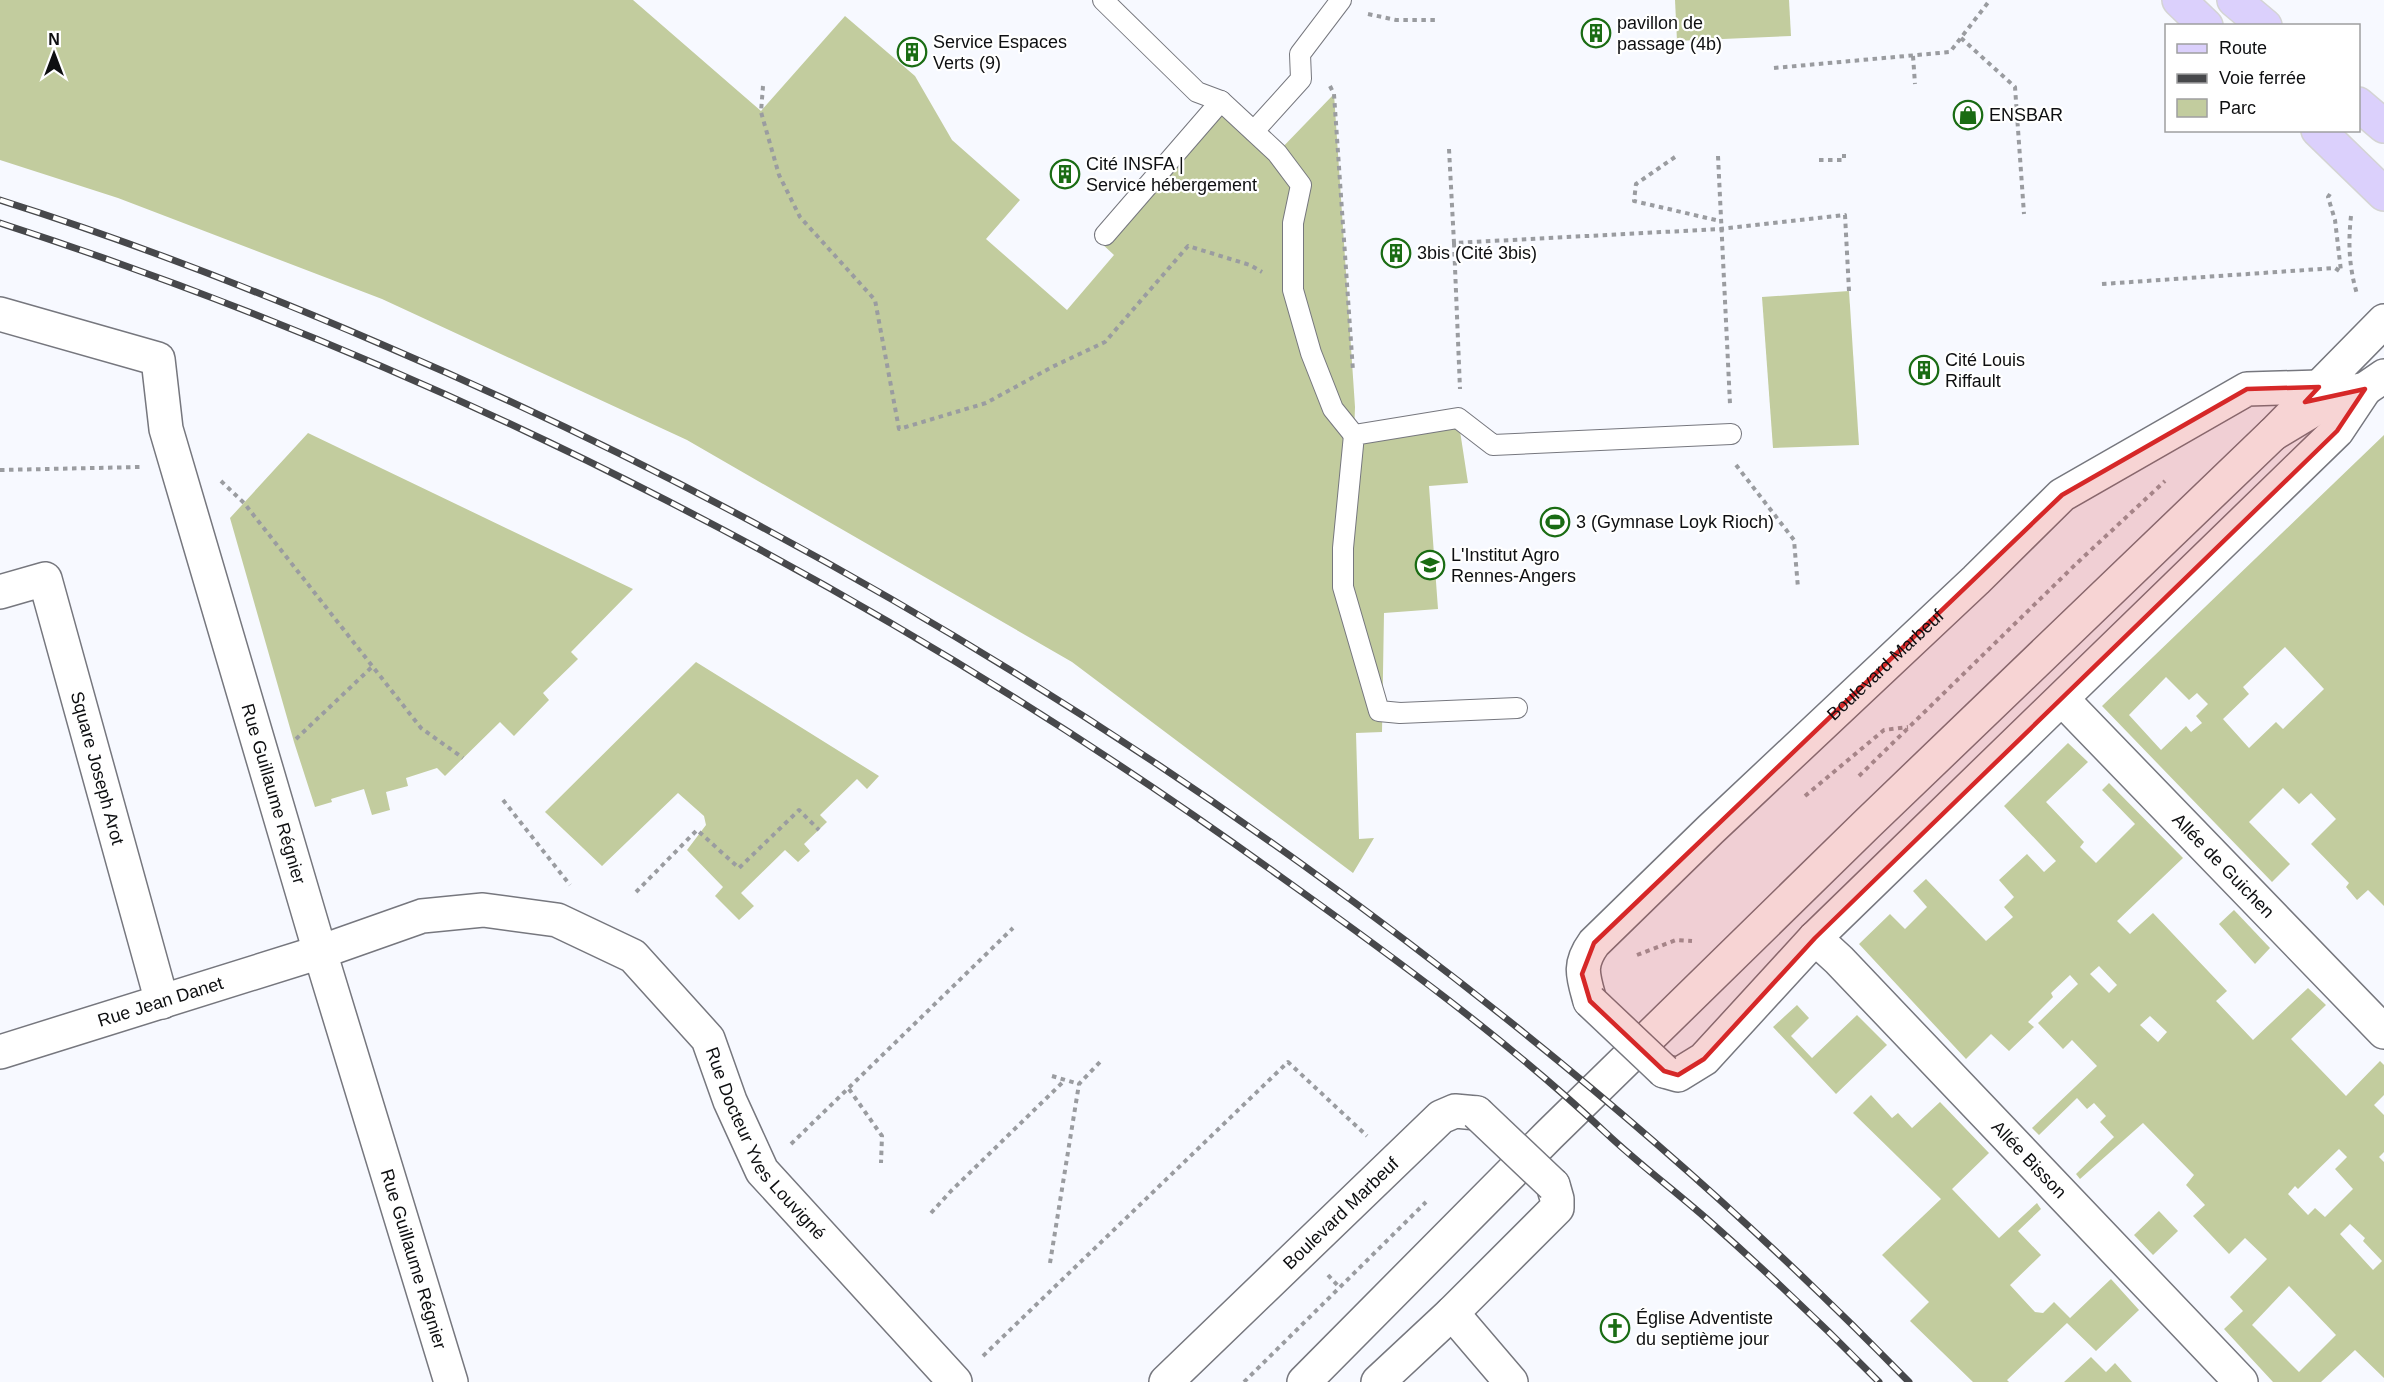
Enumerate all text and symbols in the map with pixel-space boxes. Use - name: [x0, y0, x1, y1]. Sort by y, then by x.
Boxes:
- place label: pavillon de passage (4b): [1617, 13, 1722, 54]
- building icon: pavillon de passage (4b): [1580, 17, 1612, 49]
- north arrow: [24, 24, 84, 84]
- legend: [2165, 24, 2360, 132]
- text: N: [48, 31, 60, 48]
- place label: Service Espaces Verts (9): [933, 32, 1067, 73]
- building icon: Service Espaces Verts (9): [896, 36, 928, 68]
- text: Route: [2219, 38, 2267, 58]
- text: Voie ferrée: [2219, 68, 2306, 88]
- text: Parc: [2219, 98, 2256, 118]
- shop icon: ENSBAR: [1952, 99, 1984, 131]
- place label: ENSBAR: [1989, 105, 2063, 125]
- place label: Cité INSFA | Service hébergement: [1086, 154, 1257, 195]
- building icon: Cité INSFA | Service hébergement: [1049, 158, 1081, 190]
- building icon: 3bis (Cité 3bis): [1380, 237, 1412, 269]
- place label: 3bis (Cité 3bis): [1417, 243, 1537, 263]
- place label: Cité Louis Riffault: [1945, 350, 2025, 391]
- building icon: Cité Louis Riffault: [1908, 354, 1940, 386]
- sports icon: 3 (Gymnase Loyk Rioch): [1539, 506, 1571, 538]
- place label: 3 (Gymnase Loyk Rioch): [1576, 512, 1774, 532]
- place label: L'Institut Agro Rennes-Angers: [1451, 545, 1576, 586]
- school or university icon: L'Institut Agro Rennes-Angers: [1414, 549, 1446, 581]
- street label: Boulevard Marbeuf: [1823, 605, 1948, 725]
- street label: Square Joseph Arot: [67, 689, 128, 847]
- street label: Rue Guillaume Régnier: [237, 701, 309, 886]
- street label: Allée de Guichen: [2168, 810, 2278, 922]
- street label: Rue Jean Danet: [95, 973, 225, 1031]
- street label: Rue Docteur Yves Louvigné: [702, 1044, 830, 1244]
- street label: Allée Bisson: [1988, 1117, 2070, 1202]
- street label: Boulevard Marbeuf: [1279, 1153, 1403, 1273]
- street label: Rue Guillaume Régnier: [377, 1167, 450, 1352]
- place label: Église Adventiste du septième jour: [1636, 1308, 1773, 1349]
- church icon: Église Adventiste du septième jour: [1599, 1312, 1631, 1344]

